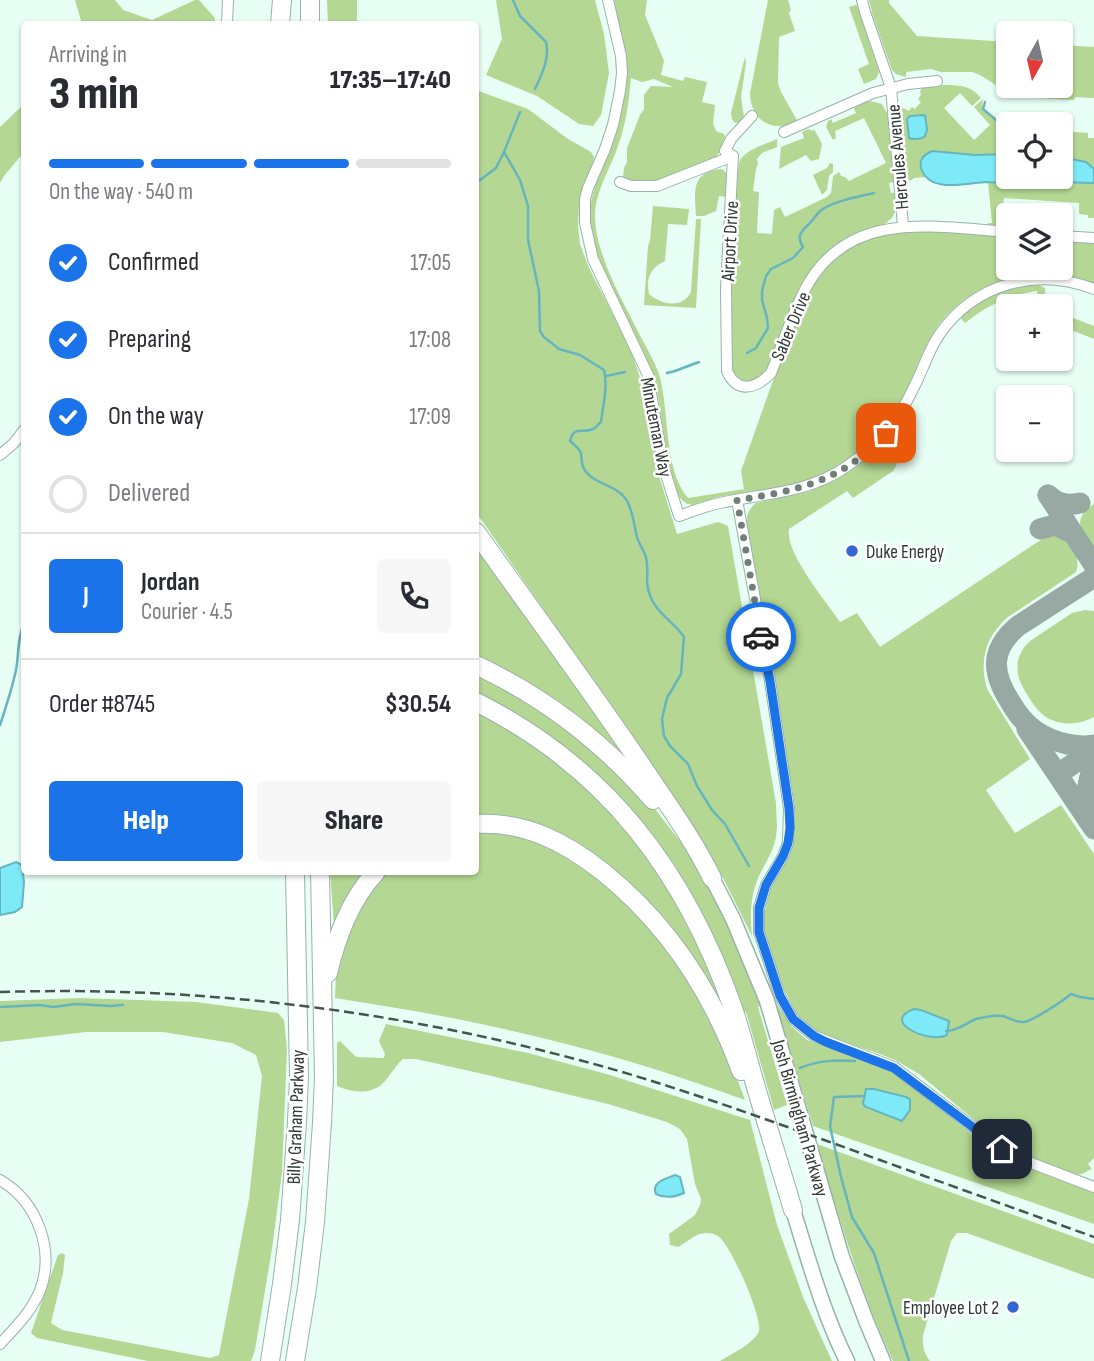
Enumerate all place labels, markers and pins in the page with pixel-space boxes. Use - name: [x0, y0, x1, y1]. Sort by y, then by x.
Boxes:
- pin: [856, 403, 916, 463]
- place label: Duke Energy: [866, 541, 945, 564]
- marker: Duke Energy: [844, 543, 860, 559]
- pin: [972, 1119, 1032, 1179]
- place label: Employee Lot 2: [903, 1297, 999, 1320]
- marker: Employee Lot 2: [1005, 1299, 1021, 1315]

